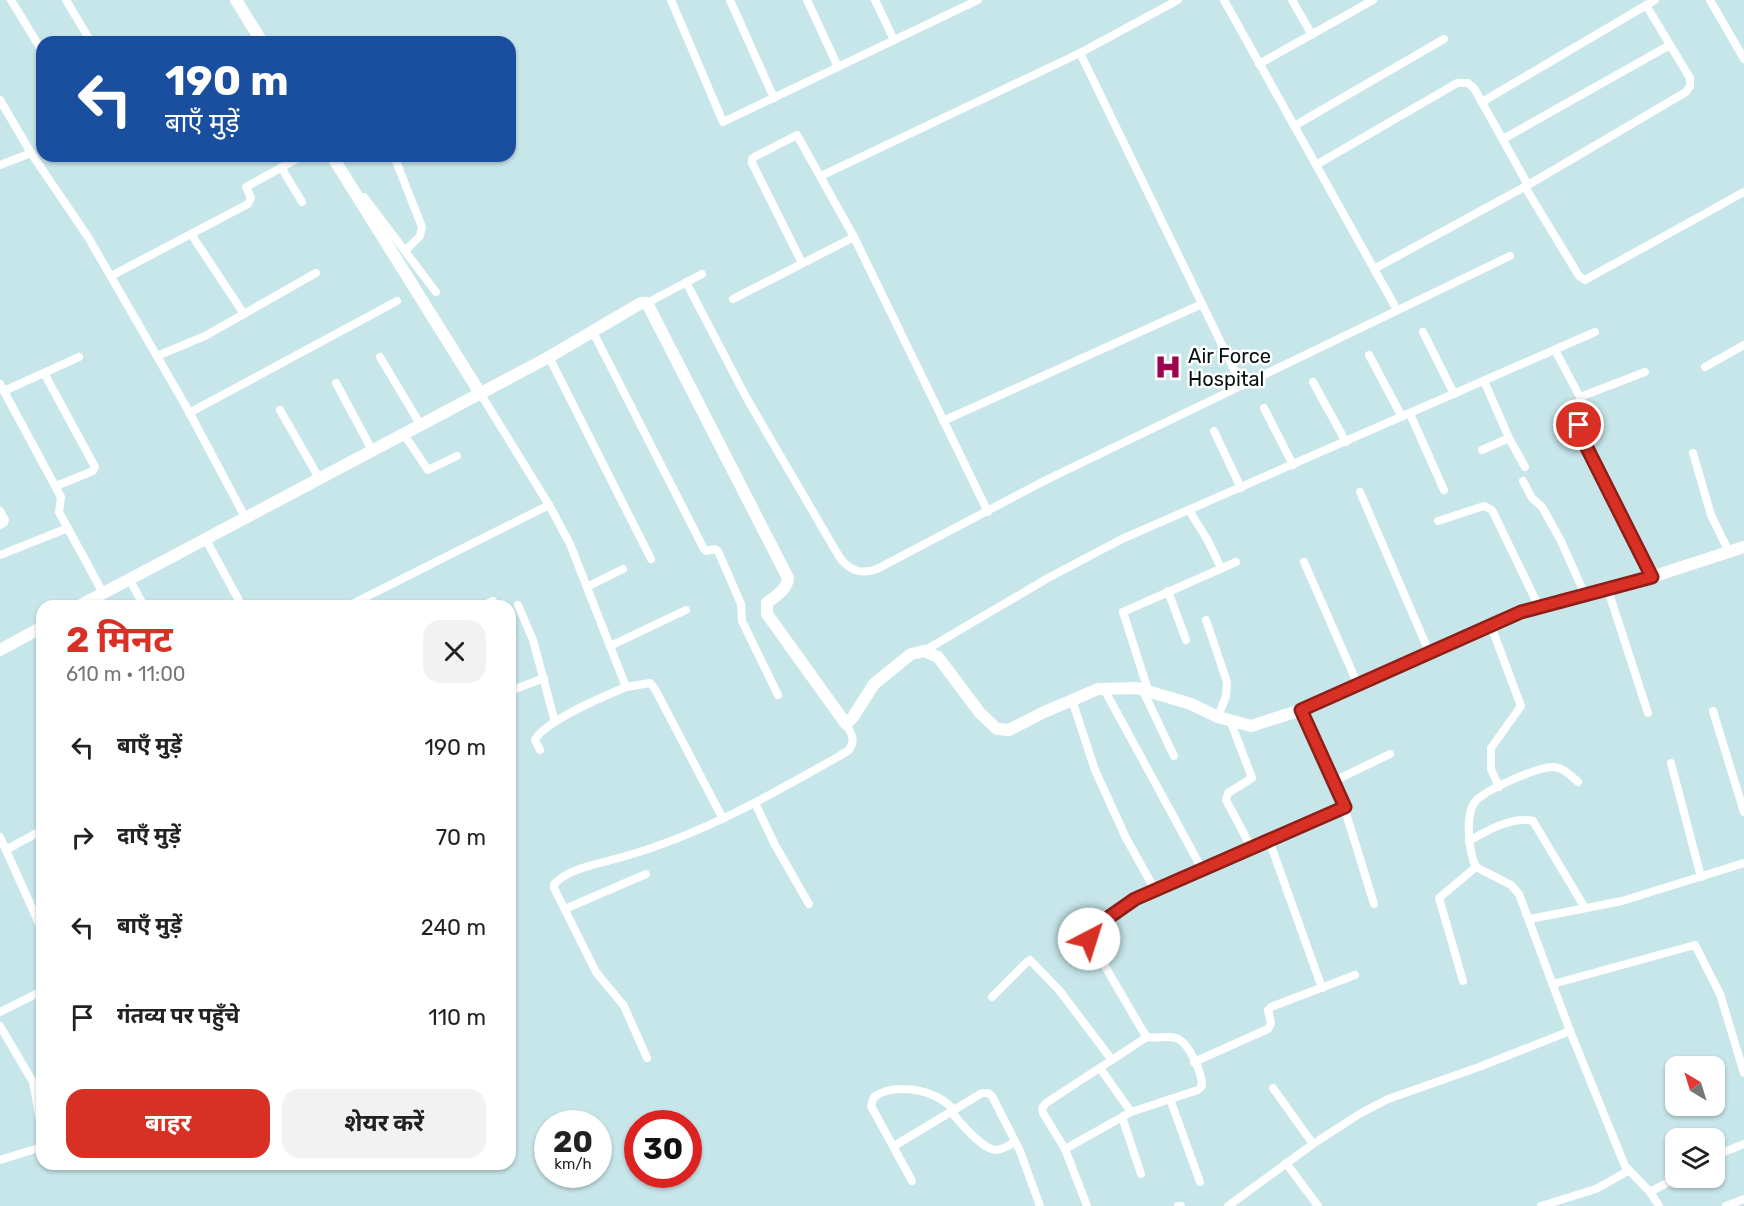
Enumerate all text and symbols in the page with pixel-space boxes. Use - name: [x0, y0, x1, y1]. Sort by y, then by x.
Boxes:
- text: 190 m: [165, 56, 289, 106]
- icon: left: [66, 60, 144, 138]
- text: बाएँ मुड़ें: [165, 107, 240, 139]
- place label: Air Force Hospital: [1188, 344, 1271, 391]
- hospital icon: Air Force Hospital: [1153, 352, 1183, 382]
- pin: [1553, 399, 1604, 450]
- icon: arrive: [1562, 408, 1595, 441]
- text: 2 मिनट: [66, 618, 173, 661]
- button: close: [423, 620, 486, 683]
- text: 610 m · 11:00: [66, 662, 186, 686]
- icon: left: [66, 731, 99, 764]
- text: बाएँ मुड़ें: [117, 732, 182, 759]
- text: 190 m: [425, 734, 486, 761]
- icon: right: [66, 821, 99, 854]
- text: दाएँ मुड़ें: [117, 822, 181, 849]
- text: 70 m: [436, 824, 486, 851]
- position arrow: [1057, 907, 1121, 971]
- icon: left: [66, 911, 99, 944]
- text: बाएँ मुड़ें: [117, 912, 182, 939]
- text: 240 m: [421, 914, 486, 941]
- icon: arrive: [66, 1001, 99, 1034]
- text: गंतव्य पर पहुँचे: [117, 1002, 239, 1029]
- text: 110 m: [428, 1004, 486, 1031]
- north arrow: [1665, 1056, 1725, 1116]
- map controls: [1665, 1056, 1725, 1188]
- button: बाहर: [66, 1089, 270, 1158]
- button: शेयर करें: [282, 1089, 486, 1158]
- speed limit sign: 30: [624, 1110, 702, 1188]
- text: 20: [553, 1124, 593, 1160]
- button: layers: [1665, 1128, 1725, 1188]
- text: km/h: [554, 1155, 592, 1173]

